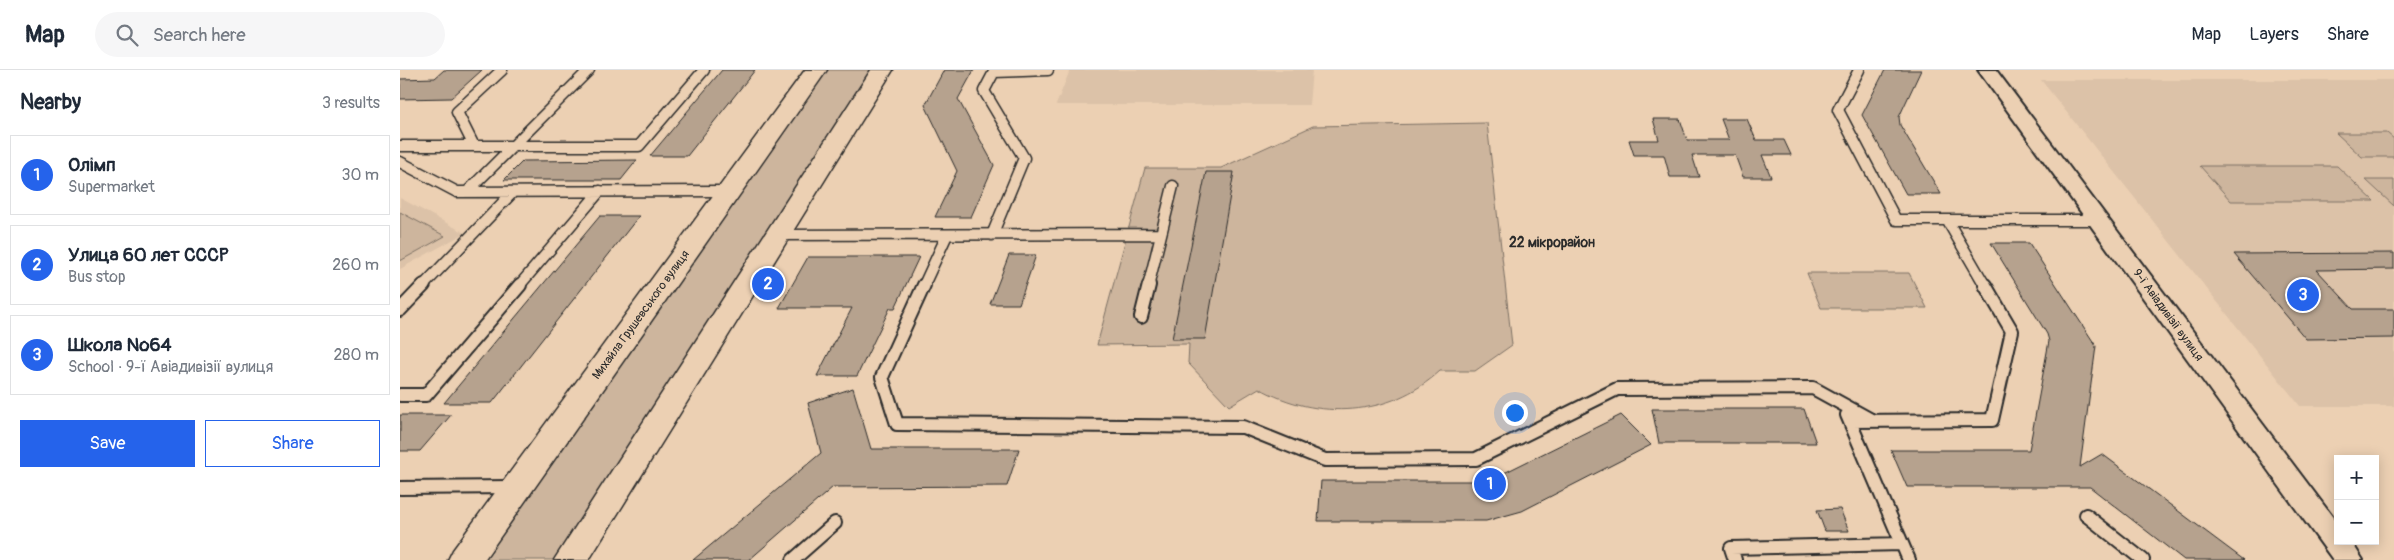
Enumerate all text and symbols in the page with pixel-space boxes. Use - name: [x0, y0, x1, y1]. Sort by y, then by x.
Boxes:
- search box: [95, 12, 445, 57]
- text: Map: [25, 20, 65, 49]
- icon: search: [113, 21, 141, 49]
- text: Search here: [153, 23, 246, 47]
- text: Map: [2192, 23, 2221, 46]
- text: Layers: [2249, 23, 2299, 46]
- text: Share: [2327, 23, 2369, 46]
- text: Nearby: [20, 89, 81, 116]
- text: 3 results: [322, 93, 380, 113]
- text: Олімп: [68, 153, 116, 177]
- text: 1: [34, 165, 40, 185]
- text: 30 m: [341, 165, 379, 185]
- text: Supermarket: [68, 177, 155, 197]
- district label: 22 мікрорайон: [1509, 234, 1595, 251]
- text: Улица 60 лет СССР: [68, 243, 229, 267]
- street label: Михайла Грушевського вулиця: [589, 247, 693, 382]
- text: 2: [33, 255, 41, 275]
- text: 260 m: [332, 255, 379, 275]
- pin: 2: [752, 265, 784, 303]
- street label: 9-ї Авіадивізії вулиця: [2129, 266, 2207, 364]
- text: Bus stop: [68, 267, 126, 287]
- pin: 3: [2287, 276, 2319, 314]
- text: Школа №64: [68, 333, 172, 357]
- text: 3: [33, 345, 41, 365]
- text: 280 m: [333, 345, 379, 365]
- text: School · 9-ї Авіадивізії вулиця: [68, 357, 273, 377]
- your location: [1502, 400, 1528, 426]
- button: Save: [20, 420, 195, 467]
- button: Share: [205, 420, 380, 467]
- map controls: [2334, 455, 2379, 545]
- button: +: [2334, 455, 2379, 500]
- pin: 1: [1474, 465, 1506, 503]
- button: −: [2334, 500, 2379, 545]

